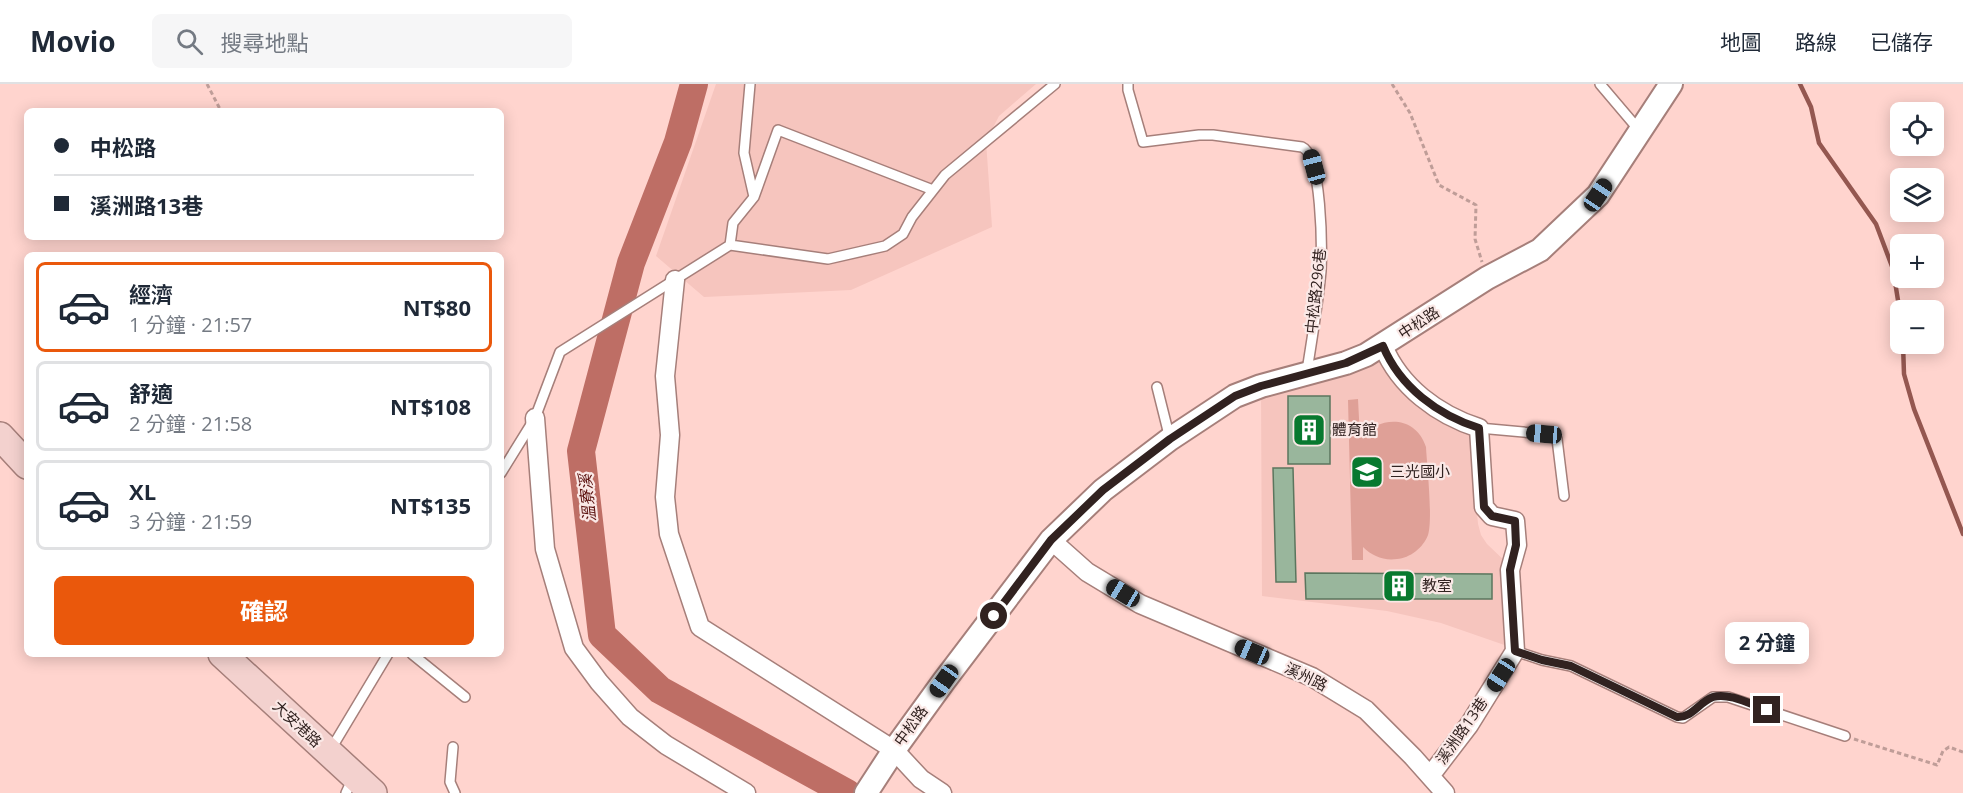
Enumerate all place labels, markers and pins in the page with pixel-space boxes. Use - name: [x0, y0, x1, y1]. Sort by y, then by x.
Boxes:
- building icon: 體育館: [1291, 412, 1327, 448]
- place label: 體育館: [1332, 419, 1377, 439]
- school or university icon: 三光國小: [1349, 454, 1385, 490]
- place label: 三光國小: [1390, 461, 1450, 481]
- building icon: 教室: [1381, 568, 1417, 604]
- place label: 教室: [1422, 575, 1452, 595]

